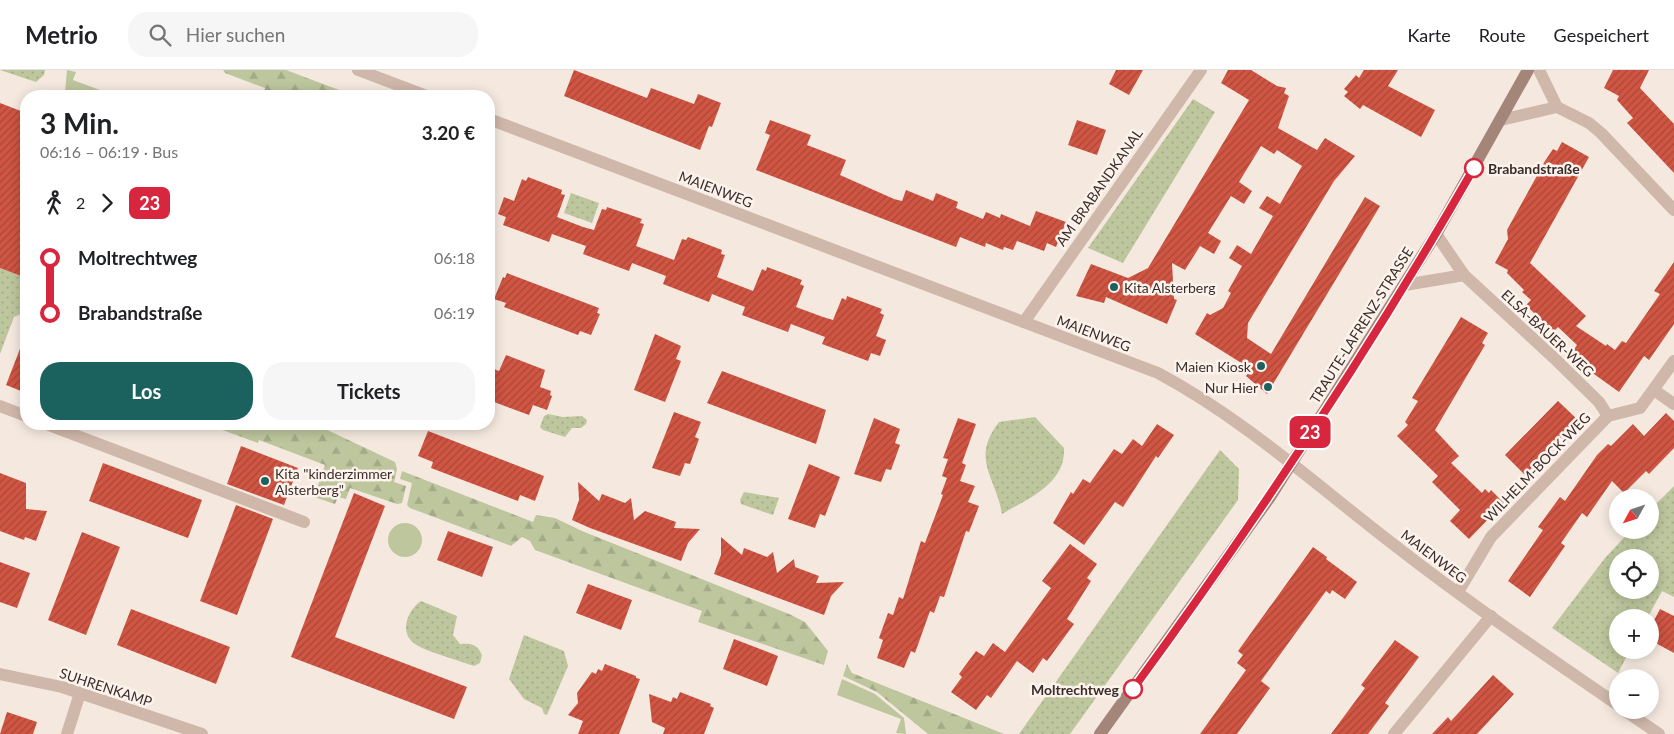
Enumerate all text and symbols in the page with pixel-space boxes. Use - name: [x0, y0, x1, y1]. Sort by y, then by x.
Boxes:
- search box: [128, 12, 478, 57]
- text: Metrio: [25, 20, 98, 49]
- icon: search: [146, 21, 174, 49]
- text: Hier suchen: [186, 23, 285, 46]
- text: Karte: [1407, 24, 1451, 46]
- text: Route: [1479, 24, 1526, 46]
- text: Gespeichert: [1554, 24, 1649, 46]
- text: 3 Min.: [40, 106, 119, 140]
- text: 3.20 €: [422, 121, 475, 144]
- street label: AM BRABANDKANAL: [1052, 125, 1146, 249]
- text: 06:16 – 06:19 · Bus: [40, 142, 178, 161]
- marker: Brabandstraße: [1464, 158, 1484, 178]
- place label: Brabandstraße: [1488, 160, 1580, 177]
- street label: MAIENWEG: [677, 167, 755, 211]
- icon: walk: [40, 189, 68, 217]
- icon: forward: [93, 189, 121, 217]
- text: 23: [139, 192, 160, 214]
- text: 2: [76, 193, 85, 212]
- street label: TRAUTE-LAFRENZ-STRASSE: [1306, 244, 1416, 406]
- text: Moltrechtweg: [78, 246, 197, 269]
- text: 06:18: [434, 248, 475, 267]
- place label: Kita Alsterberg: [1124, 279, 1215, 296]
- marker: Kita Alsterberg: [1108, 281, 1120, 293]
- street label: ELSA-BAUER-WEG: [1498, 286, 1598, 380]
- text: Brabandstraße: [78, 301, 202, 324]
- text: 06:19: [434, 303, 475, 322]
- street label: MAIENWEG: [1055, 311, 1133, 355]
- place label: Maien Kiosk: [1175, 358, 1252, 375]
- marker: Maien Kiosk: [1255, 360, 1267, 372]
- button: Los: [40, 362, 253, 420]
- button: Tickets: [263, 362, 475, 420]
- place label: Nur Hier: [1205, 379, 1258, 396]
- marker: Nur Hier: [1262, 381, 1274, 393]
- street label: WILHELM-BOCK-WEG: [1480, 409, 1594, 525]
- line badge: 23: [1288, 416, 1332, 448]
- text: 23: [1300, 421, 1320, 443]
- place label: Kita "kinderzimmer Alsterberg": [275, 465, 392, 498]
- marker: Kita "kinderzimmer Alsterberg": [259, 475, 271, 487]
- north arrow: [1609, 489, 1659, 539]
- map controls: [1609, 489, 1659, 719]
- street label: MAIENWEG: [1398, 526, 1470, 586]
- button: locate: [1609, 549, 1659, 599]
- button: +: [1609, 609, 1659, 659]
- street label: SUHRENKAMP: [58, 664, 154, 710]
- button: −: [1609, 669, 1659, 719]
- marker: Moltrechtweg: [1123, 679, 1143, 699]
- place label: Moltrechtweg: [1031, 681, 1120, 698]

